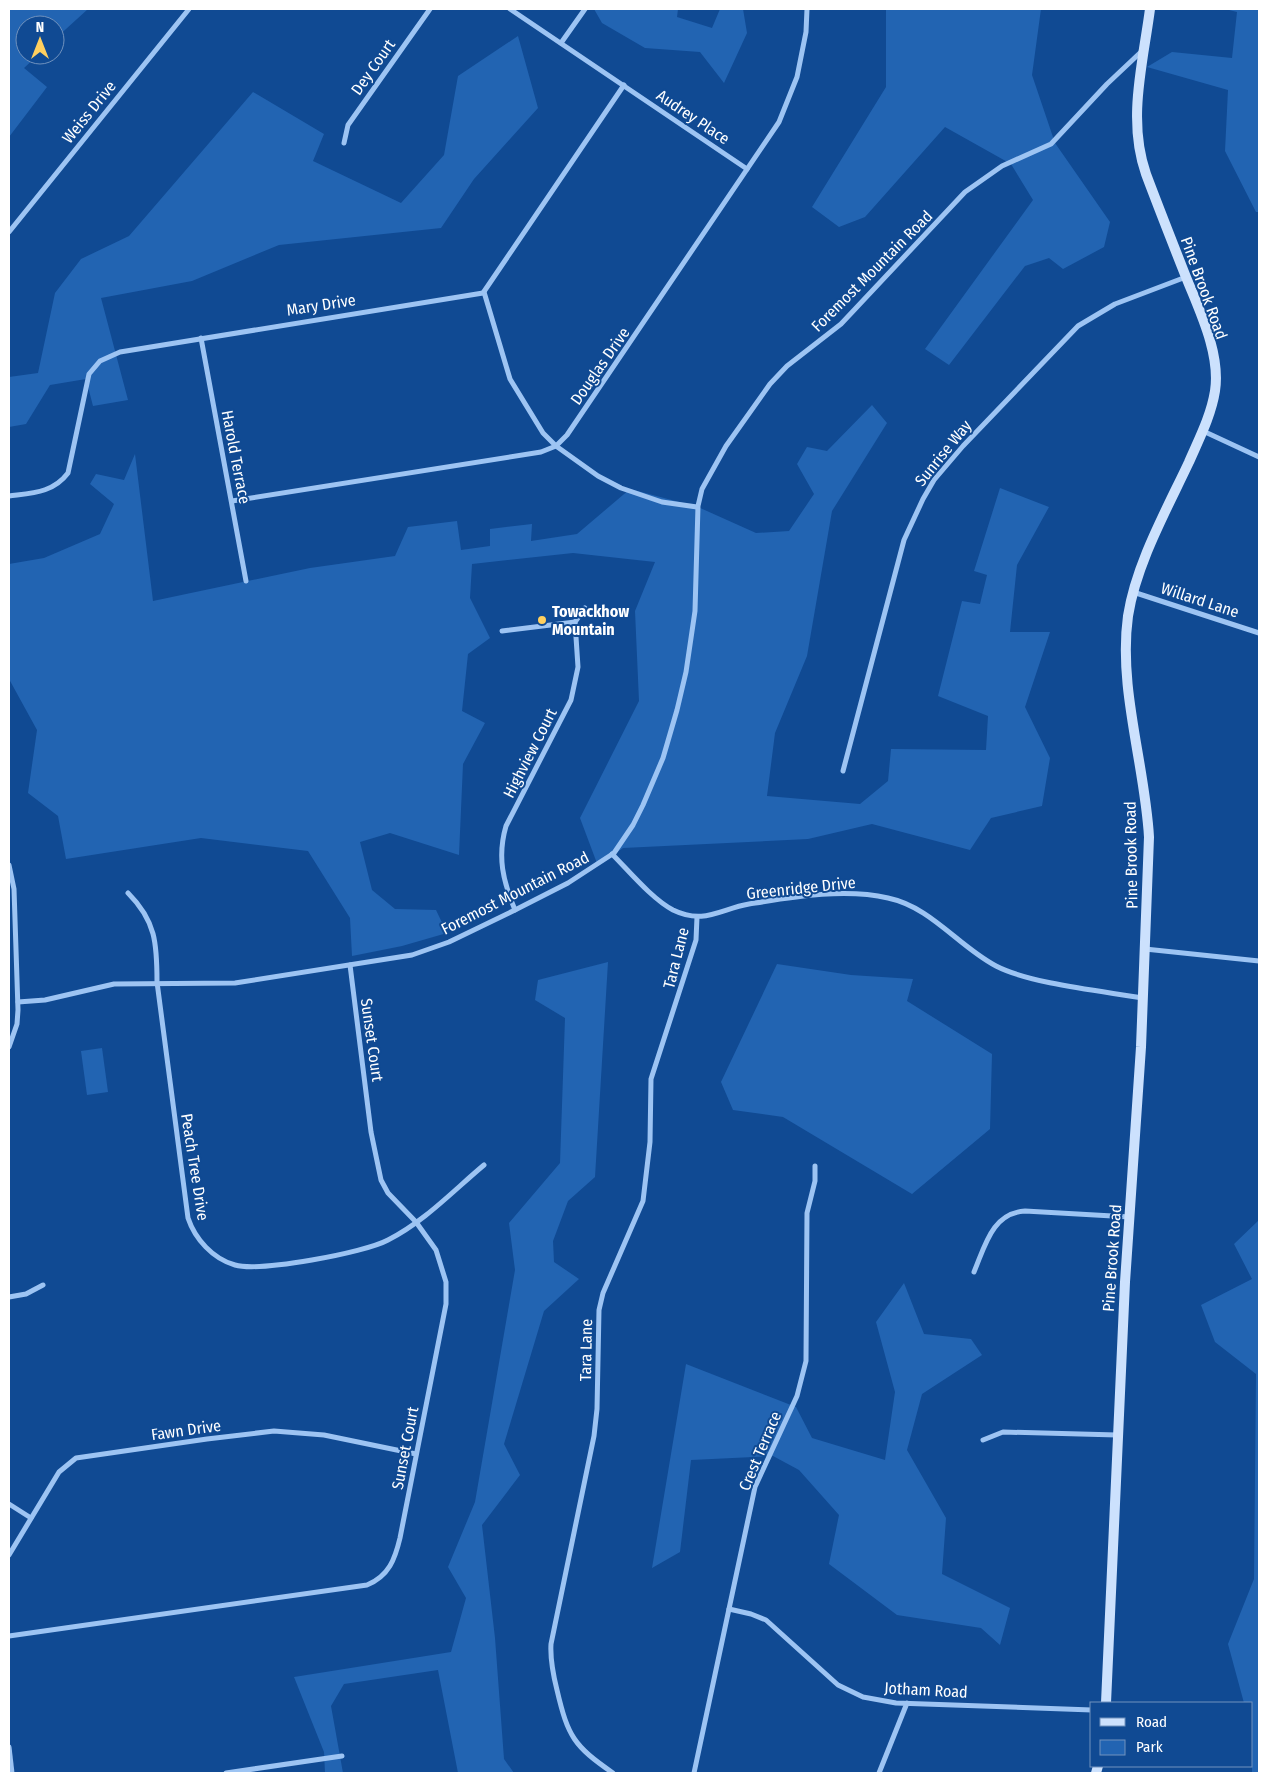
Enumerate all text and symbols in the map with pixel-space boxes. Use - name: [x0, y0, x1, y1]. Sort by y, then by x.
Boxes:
- north arrow: [15, 15, 65, 65]
- text: N: [36, 19, 44, 36]
- street label: Dey Court: [347, 35, 399, 98]
- street label: Weiss Drive: [58, 77, 120, 147]
- street label: Audrey Place: [653, 86, 733, 148]
- street label: Foremost Mountain Road: [808, 207, 936, 335]
- street label: Pine Brook Road: [1177, 234, 1231, 342]
- street label: Mary Drive: [285, 290, 357, 320]
- street label: Douglas Drive: [566, 324, 634, 408]
- street label: Harold Terrace: [218, 409, 254, 506]
- street label: Sunrise Way: [911, 416, 976, 490]
- street label: Willard Lane: [1159, 578, 1241, 622]
- place label: Towackhow Mountain: [552, 602, 629, 639]
- marker: Towackhow Mountain: [536, 614, 548, 626]
- street label: Highview Court: [499, 704, 561, 801]
- street label: Pine Brook Road: [1121, 801, 1141, 909]
- street label: Foremost Mountain Road: [438, 847, 592, 939]
- street label: Greenridge Drive: [746, 873, 857, 903]
- street label: Tara Lane: [659, 925, 693, 991]
- street label: Sunset Court: [357, 997, 387, 1084]
- street label: Peach Tree Drive: [177, 1112, 213, 1222]
- street label: Pine Brook Road: [1099, 1204, 1125, 1312]
- street label: Tara Lane: [576, 1319, 596, 1381]
- street label: Sunset Court: [388, 1404, 422, 1491]
- street label: Crest Terrace: [735, 1408, 785, 1493]
- street label: Fawn Drive: [150, 1416, 222, 1444]
- street label: Jotham Road: [884, 1678, 968, 1702]
- legend: [1090, 1702, 1253, 1767]
- text: Road: [1136, 1713, 1167, 1731]
- text: Park: [1136, 1738, 1163, 1756]

